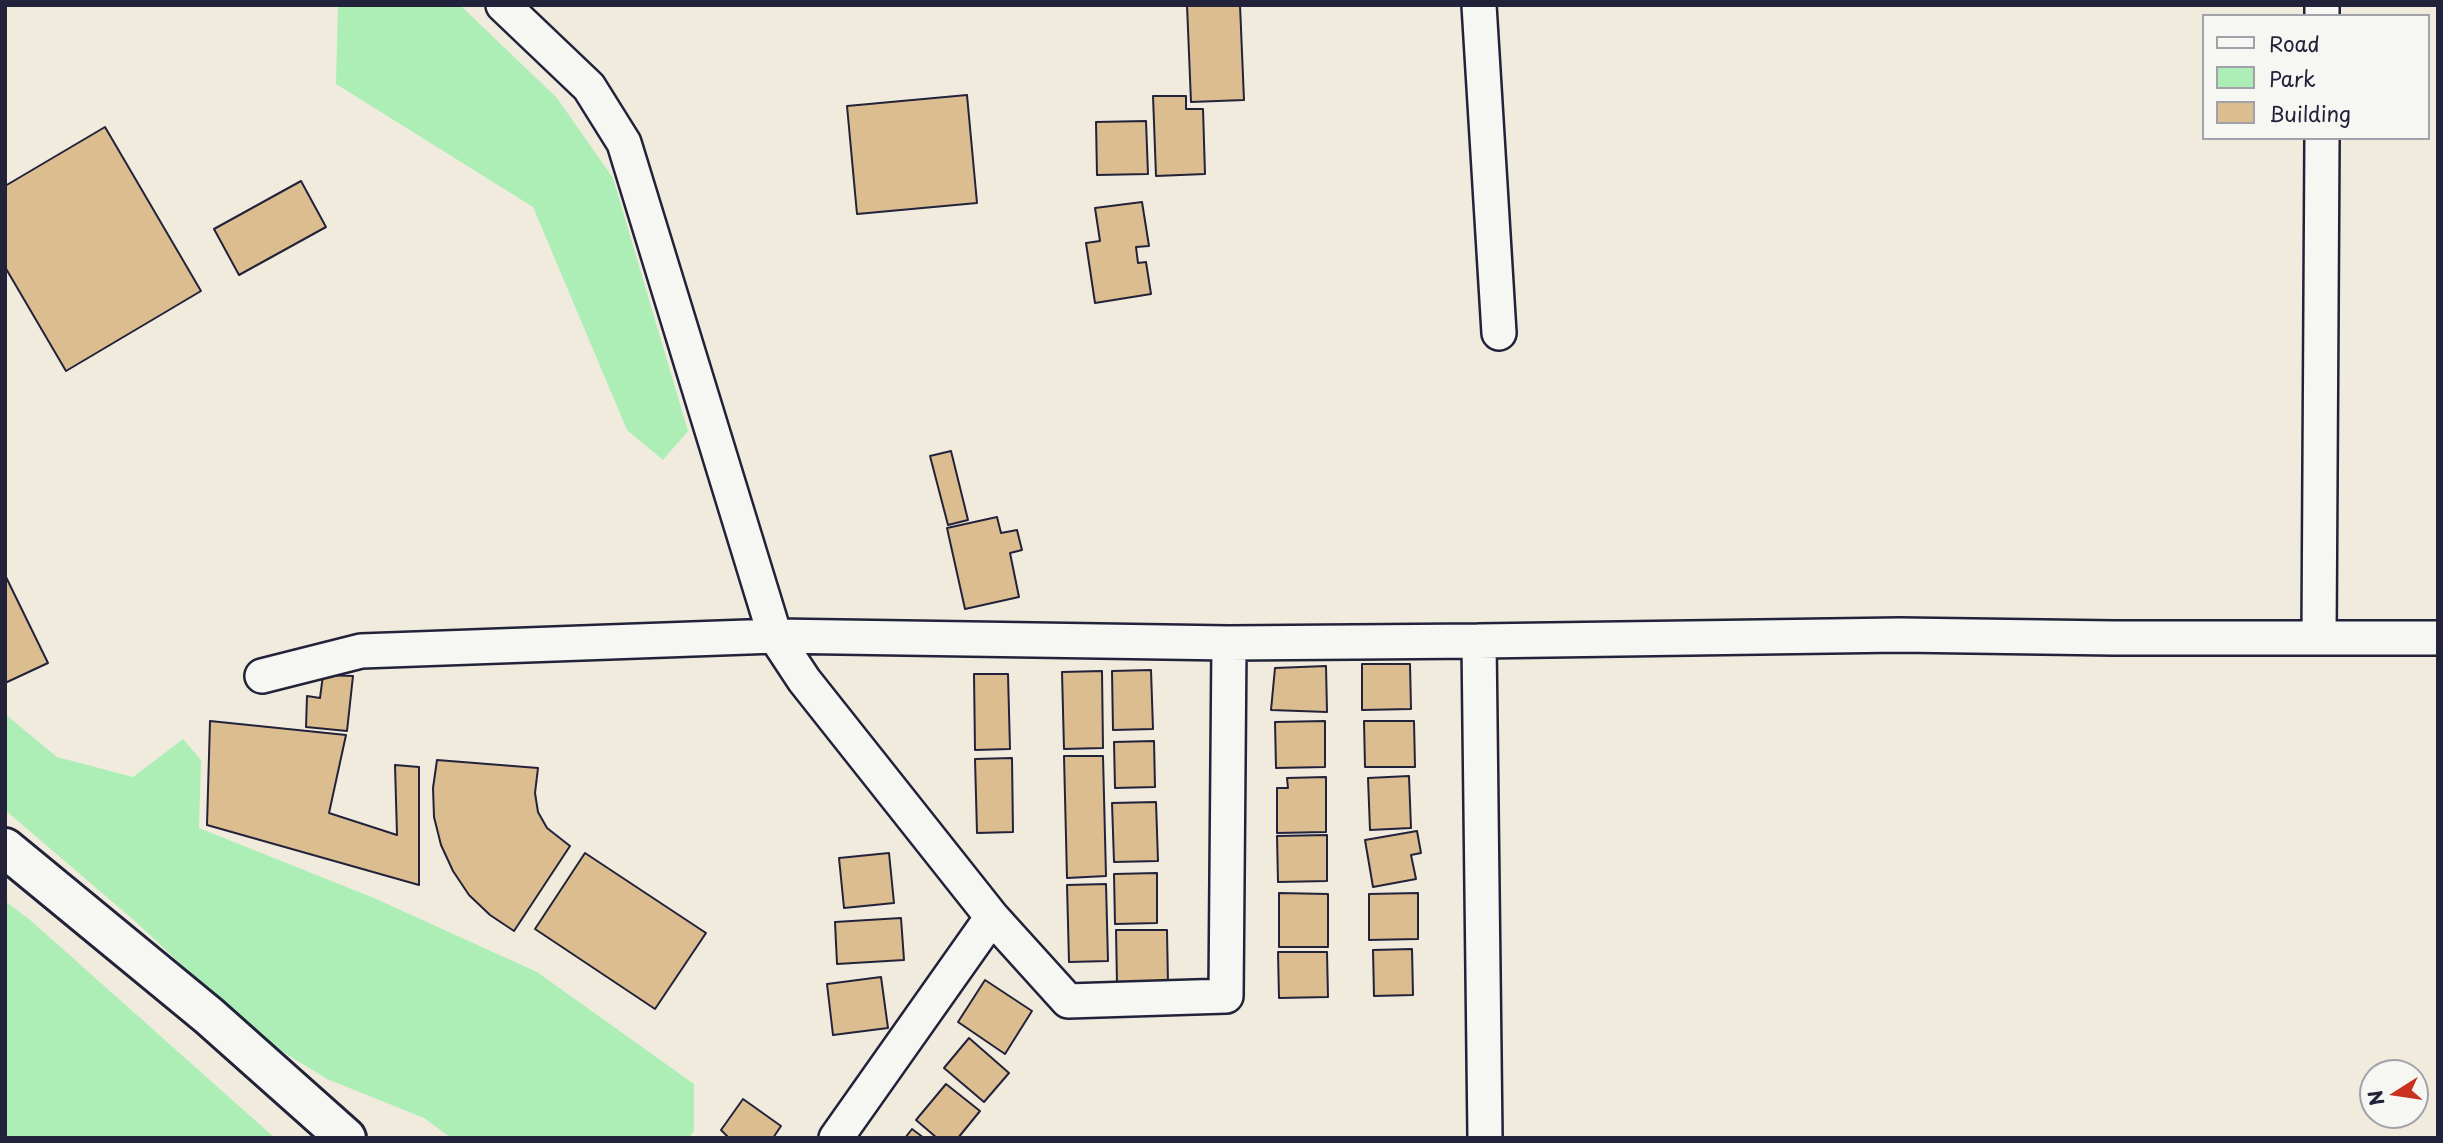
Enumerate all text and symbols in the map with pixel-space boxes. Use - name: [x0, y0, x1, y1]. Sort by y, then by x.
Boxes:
- legend: [2202, 14, 2429, 140]
- text: Road: [2269, 27, 2320, 59]
- text: Park: [2269, 62, 2316, 94]
- text: Building: [2269, 97, 2351, 129]
- north arrow: [2359, 1059, 2429, 1129]
- text: N: [2360, 1088, 2391, 1108]

